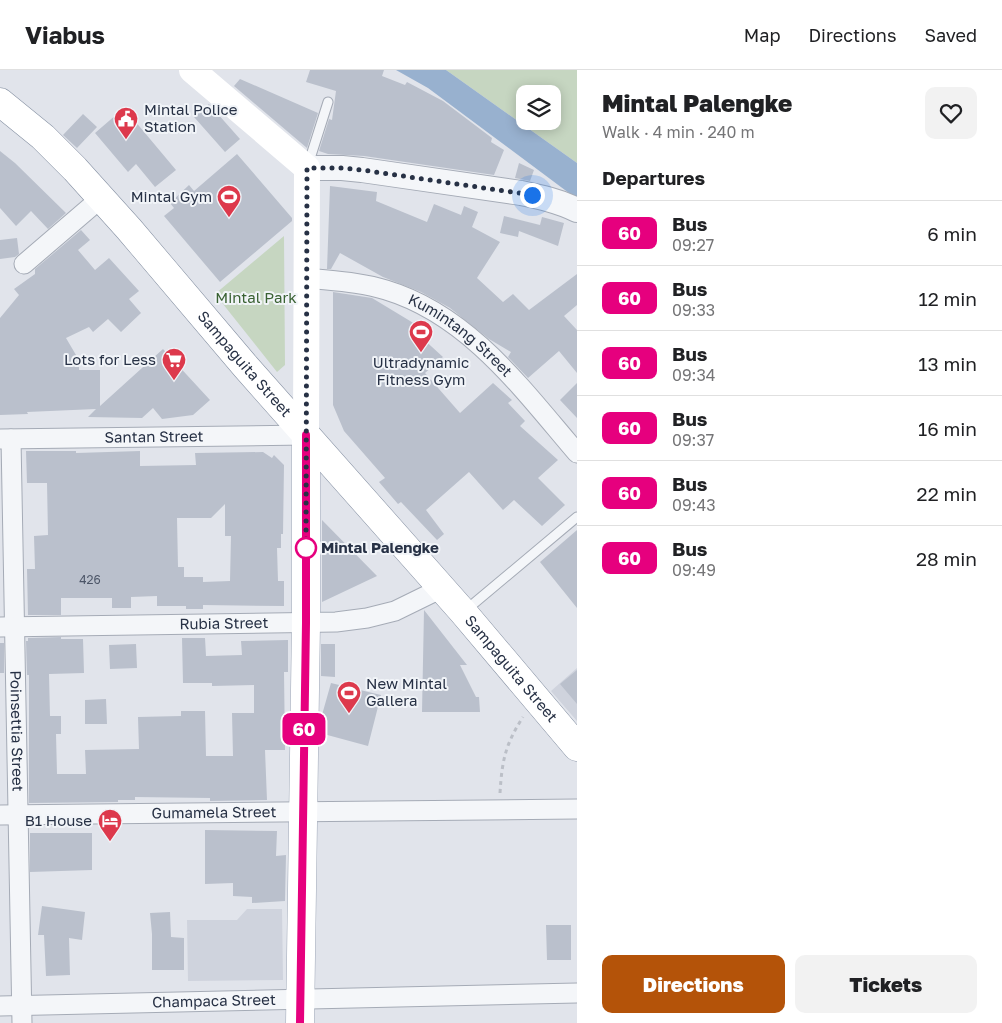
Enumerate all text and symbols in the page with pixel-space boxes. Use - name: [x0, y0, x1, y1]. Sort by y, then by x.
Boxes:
- text: Viabus: [25, 20, 105, 49]
- text: Map: [744, 24, 780, 46]
- text: Directions: [808, 24, 896, 46]
- text: Saved: [924, 24, 977, 46]
- map controls: [516, 85, 561, 130]
- button: layers: [516, 85, 561, 130]
- button: heart: [925, 87, 977, 139]
- text: Mintal Palengke: [602, 88, 792, 117]
- place label: Mintal Police Station: [144, 100, 238, 135]
- public building icon: Mintal Police Station: [113, 106, 139, 140]
- text: Walk · 4 min · 240 m: [602, 122, 755, 142]
- text: Departures: [602, 166, 705, 189]
- your location: [520, 183, 545, 208]
- sports icon: Mintal Gym: [216, 184, 242, 218]
- place label: Mintal Gym: [131, 187, 212, 205]
- text: Bus: [672, 212, 707, 235]
- text: 60: [618, 222, 641, 244]
- text: 6 min: [927, 222, 977, 245]
- text: 09:27: [672, 235, 714, 255]
- text: Bus: [672, 277, 707, 300]
- text: 60: [618, 287, 641, 309]
- text: 12 min: [918, 287, 977, 310]
- park label: Mintal Park: [215, 288, 297, 306]
- street label: Kumintang Street: [406, 289, 517, 380]
- text: 09:33: [672, 300, 715, 320]
- street label: Sampaguita Street: [194, 307, 296, 420]
- sports icon: Ultradynamic Fitness Gym: [408, 319, 434, 353]
- text: Bus: [672, 342, 707, 365]
- supermarket icon: Lots for Less: [161, 347, 187, 381]
- place label: Lots for Less: [64, 350, 156, 368]
- text: 60: [618, 352, 641, 374]
- text: 13 min: [918, 352, 977, 375]
- place label: Ultradynamic Fitness Gym: [373, 353, 469, 388]
- text: 09:34: [672, 365, 716, 385]
- text: Bus: [672, 407, 707, 430]
- text: 60: [618, 417, 641, 439]
- text: 16 min: [918, 417, 977, 440]
- street label: Santan Street: [104, 426, 204, 446]
- text: 09:37: [672, 430, 714, 450]
- text: Bus: [672, 472, 707, 495]
- text: 60: [618, 482, 641, 504]
- text: 22 min: [917, 482, 977, 505]
- text: 09:43: [672, 495, 716, 515]
- marker: Mintal Palengke: [295, 537, 317, 559]
- text: Bus: [672, 537, 707, 560]
- place label: Mintal Palengke: [321, 538, 439, 556]
- text: 60: [618, 547, 641, 569]
- text: 28 min: [916, 547, 977, 570]
- text: 09:49: [672, 560, 716, 580]
- house number: 426: [79, 572, 101, 587]
- street label: Sampaguita Street: [462, 611, 562, 725]
- street label: Rubia Street: [179, 613, 269, 632]
- street label: Poinsettia Street: [7, 670, 28, 792]
- place label: New Mintal Gallera: [366, 674, 447, 709]
- sports icon: New Mintal Gallera: [336, 680, 362, 714]
- line badge: 60: [282, 713, 326, 745]
- text: 60: [292, 718, 316, 740]
- street label: Gumamela Street: [151, 802, 277, 821]
- hotel icon: B1 House: [97, 808, 123, 842]
- place label: B1 House: [25, 811, 92, 829]
- button: Directions: [602, 955, 785, 1013]
- button: Tickets: [795, 955, 977, 1013]
- street label: Champaca Street: [152, 990, 276, 1011]

